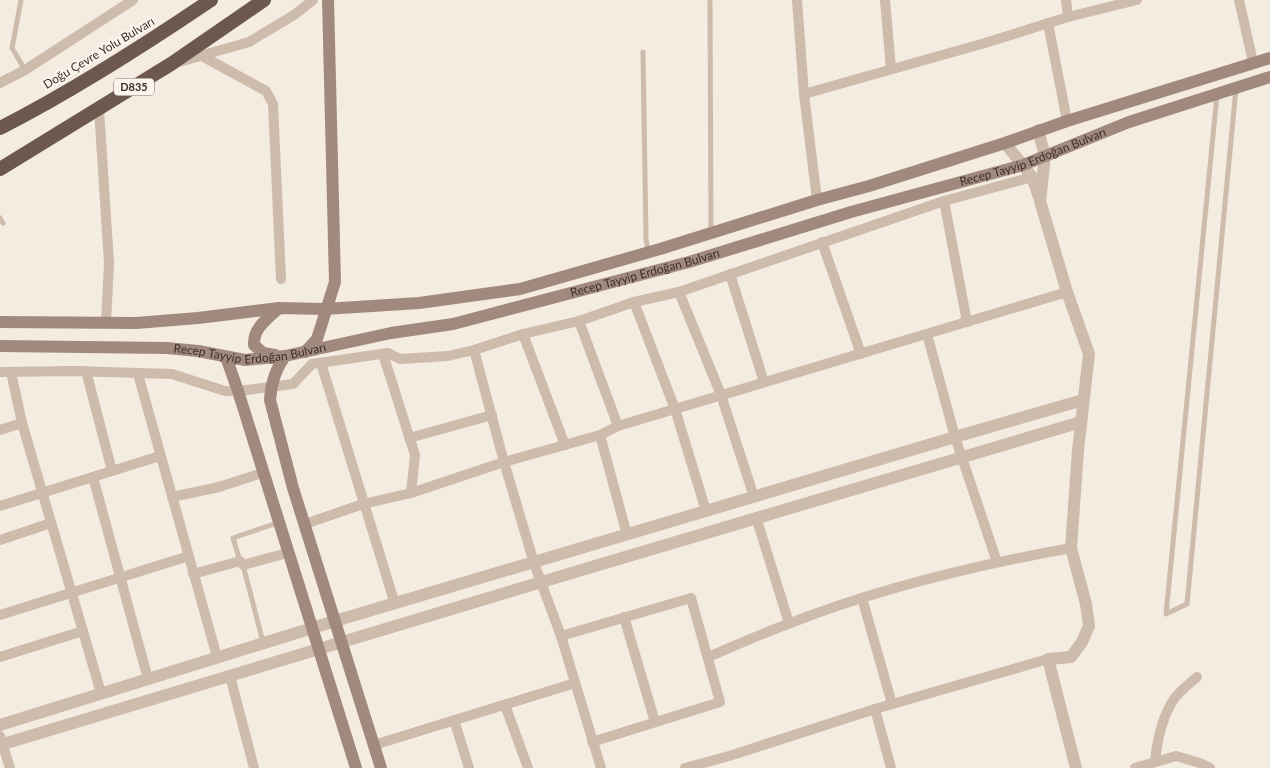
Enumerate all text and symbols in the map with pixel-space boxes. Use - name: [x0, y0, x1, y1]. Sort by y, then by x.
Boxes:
- street label: Doğu Çevre Yolu Bulvarı: [40, 13, 157, 92]
- road number: D835: [114, 78, 154, 95]
- street label: Recep Tayyip Erdoğan Bulvarı: [958, 124, 1108, 189]
- street label: Recep Tayyip Erdoğan Bulvarı: [568, 245, 722, 300]
- street label: Recep Tayyip Erdoğan Bulvarı: [173, 339, 328, 367]

